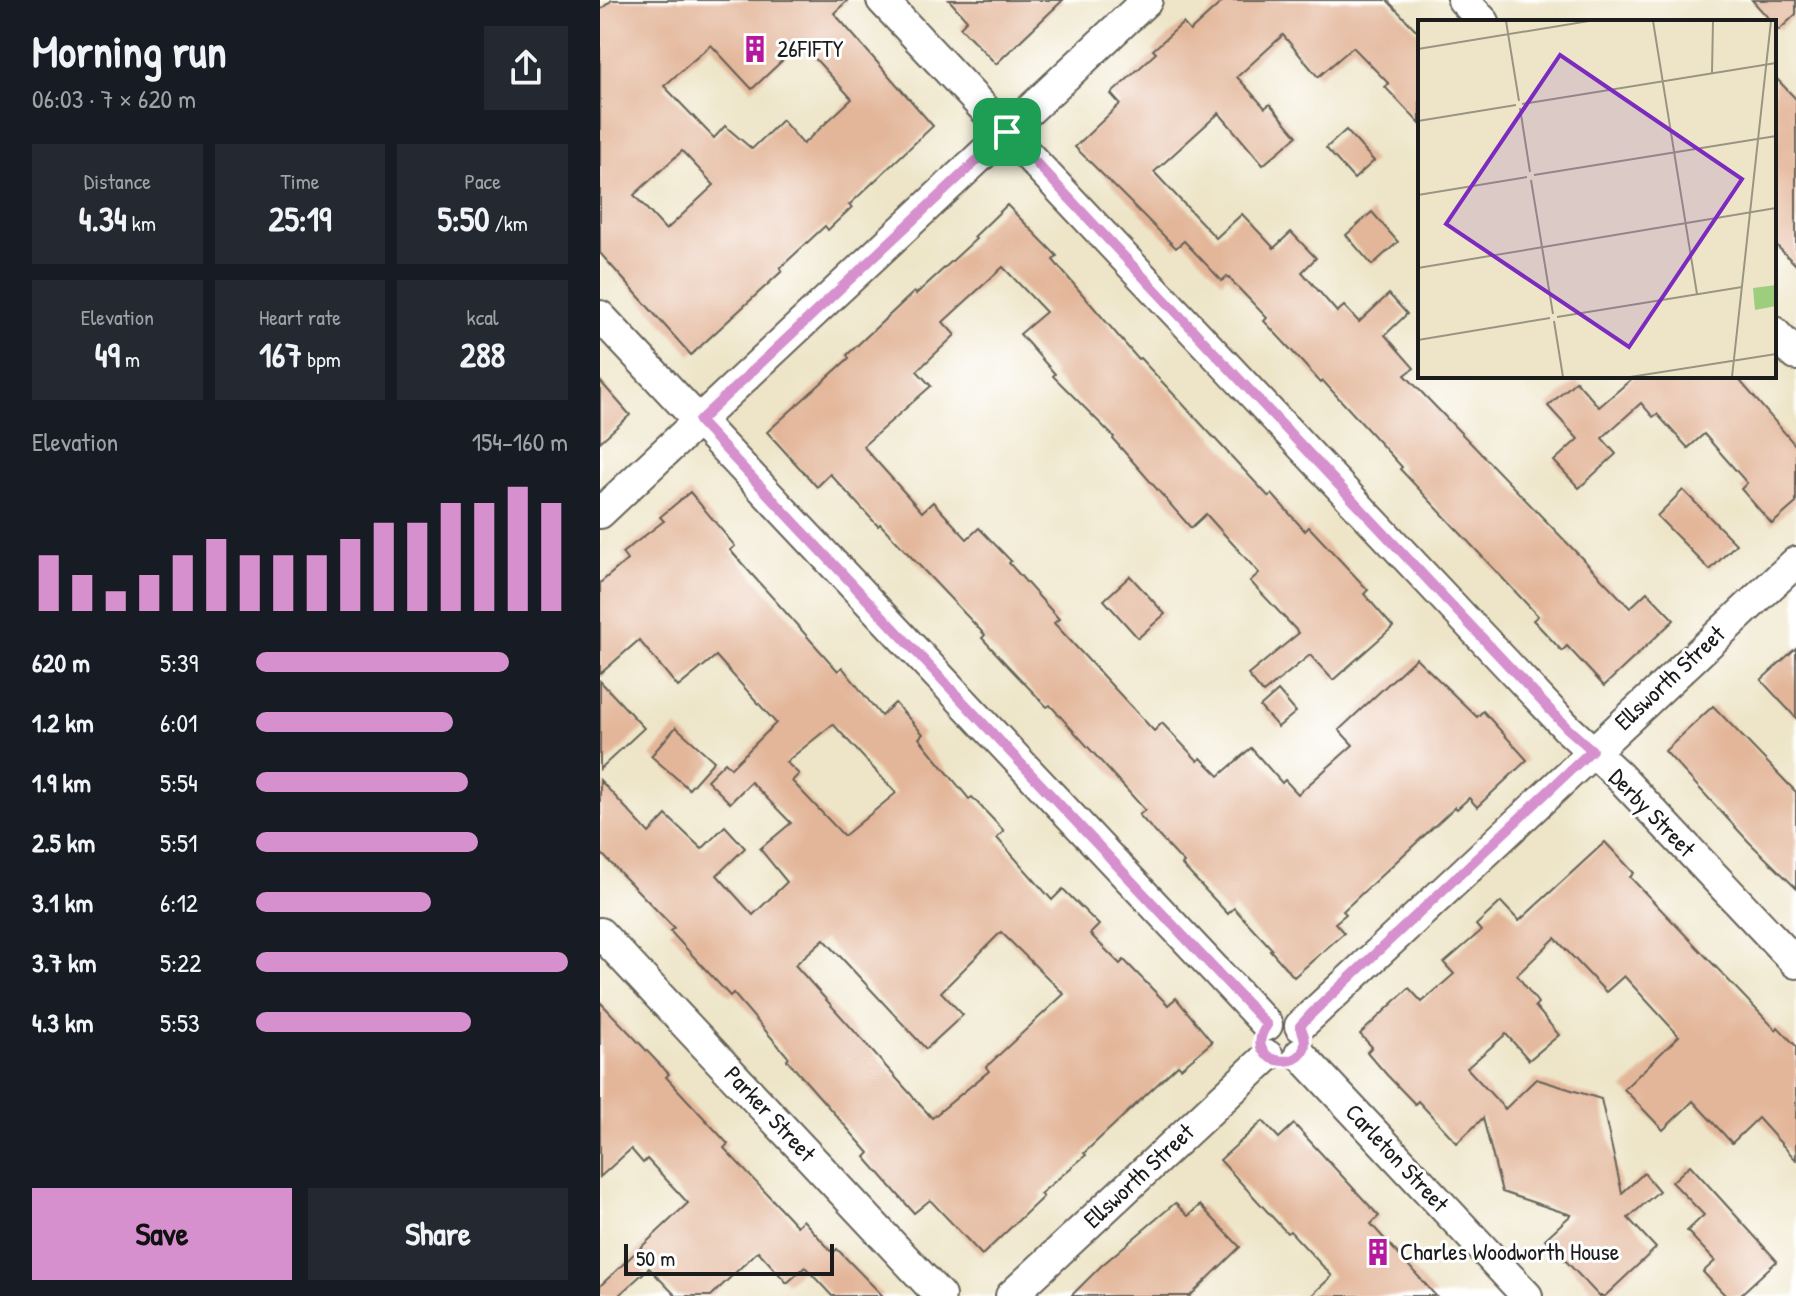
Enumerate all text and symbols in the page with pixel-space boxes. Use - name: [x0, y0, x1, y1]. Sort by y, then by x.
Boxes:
- inset map: [1418, 20, 1776, 378]
- text: Morning run: [32, 21, 227, 81]
- button: share: [484, 26, 568, 110]
- place label: 26FIFTY: [777, 32, 844, 64]
- building icon: 26FIFTY: [740, 34, 770, 64]
- text: 06:03 · 7 × 620 m: [32, 81, 196, 116]
- pin: [973, 98, 1041, 166]
- icon: arrive: [985, 110, 1029, 154]
- text: Distance: [84, 166, 151, 196]
- text: Time: [281, 166, 319, 196]
- text: Pace: [464, 166, 501, 196]
- text: 4.34: [79, 196, 127, 242]
- text: 25:19: [268, 196, 332, 242]
- text: 5:50: [437, 196, 489, 242]
- text: km: [127, 208, 156, 238]
- text: /km: [489, 208, 528, 238]
- text: Elevation: [81, 302, 154, 332]
- text: Heart rate: [259, 302, 341, 332]
- text: kcal: [467, 302, 499, 332]
- text: 49: [95, 332, 120, 378]
- text: 167: [259, 332, 302, 378]
- text: 288: [460, 332, 505, 378]
- text: m: [120, 344, 140, 374]
- text: bpm: [302, 344, 341, 374]
- text: Elevation: [32, 424, 118, 459]
- text: 154–160 m: [472, 424, 568, 459]
- street label: Ellsworth Street: [1607, 617, 1732, 737]
- text: 620 m: [32, 645, 90, 680]
- text: 5:39: [160, 645, 198, 680]
- text: 1.2 km: [32, 705, 94, 740]
- text: 6:01: [160, 705, 198, 740]
- street label: Derby Street: [1602, 761, 1704, 864]
- text: 1.9 km: [32, 765, 91, 800]
- text: 5:54: [160, 765, 198, 800]
- text: 2.5 km: [32, 825, 95, 860]
- text: 5:51: [160, 825, 197, 860]
- text: 3.1 km: [32, 885, 93, 920]
- text: 6:12: [160, 885, 198, 920]
- text: 3.7 km: [32, 945, 97, 980]
- text: 5:22: [160, 945, 201, 980]
- text: 4.3 km: [32, 1005, 93, 1040]
- text: 5:53: [160, 1005, 200, 1040]
- street label: Parker Street: [718, 1058, 824, 1169]
- street label: Carleton Street: [1339, 1096, 1457, 1219]
- street label: Ellsworth Street: [1076, 1115, 1201, 1235]
- button: Save: [32, 1188, 292, 1280]
- button: Share: [308, 1188, 568, 1280]
- place label: Charles Woodworth House: [1400, 1235, 1620, 1267]
- building icon: Charles Woodworth House: [1363, 1237, 1393, 1267]
- scale bar: [624, 1240, 834, 1276]
- text: 50 m: [636, 1243, 675, 1273]

